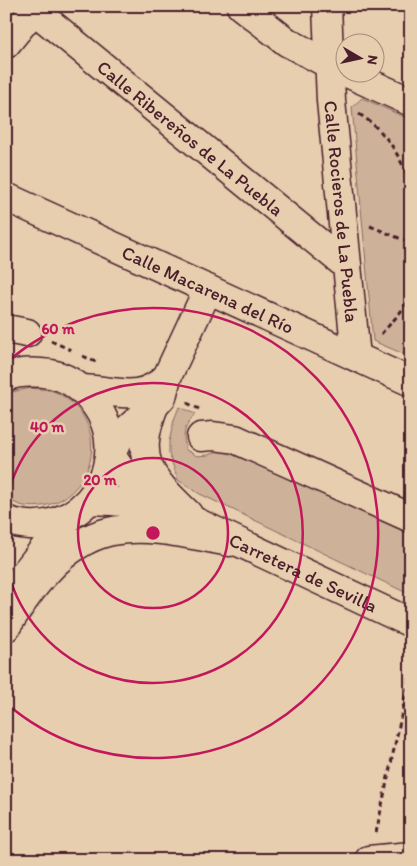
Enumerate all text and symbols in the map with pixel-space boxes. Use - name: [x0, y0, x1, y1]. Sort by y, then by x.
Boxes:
- north arrow: [334, 32, 384, 82]
- text: N: [363, 54, 381, 66]
- street label: Calle Ribereños de La Puebla: [93, 55, 288, 221]
- street label: Calle Rocieros de La Puebla: [320, 100, 364, 323]
- street label: Calle Macarena del Río: [118, 240, 297, 338]
- text: 60 m: [41, 320, 75, 338]
- text: 40 m: [30, 418, 65, 436]
- text: 20 m: [83, 471, 117, 489]
- centre of rings: [144, 524, 162, 542]
- street label: Carretera de Sevilla: [226, 528, 381, 617]

